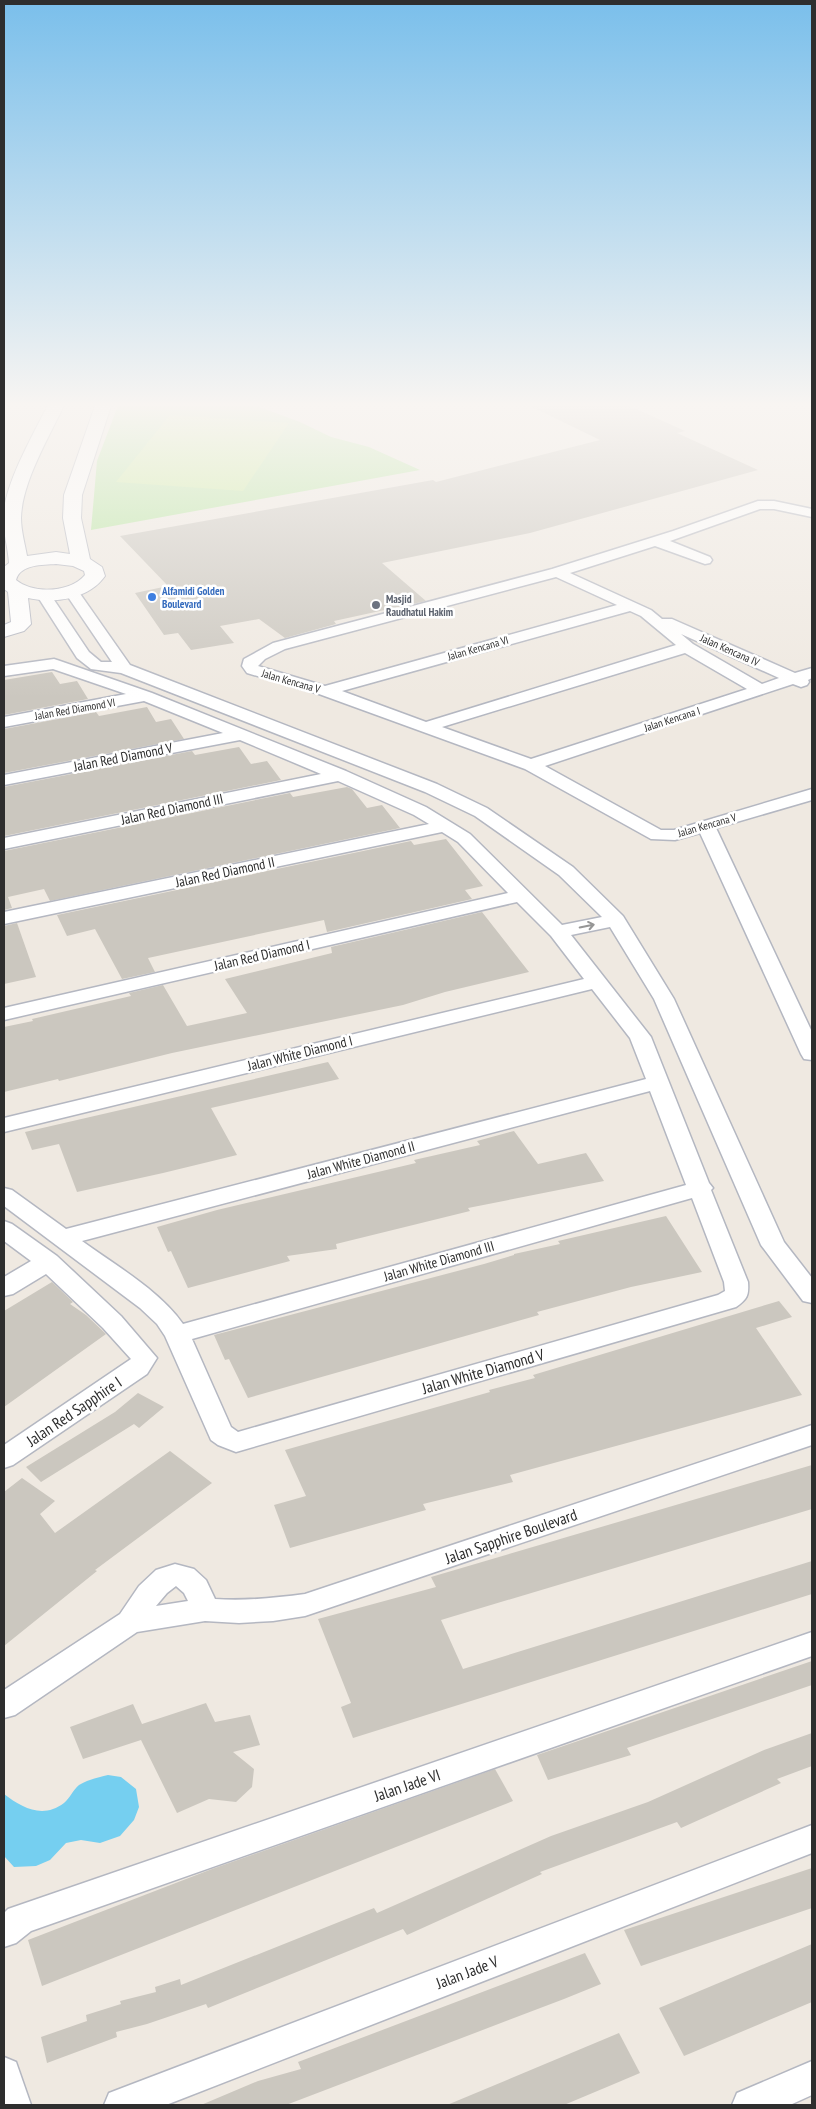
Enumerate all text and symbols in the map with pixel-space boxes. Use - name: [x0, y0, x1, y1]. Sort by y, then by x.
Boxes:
- place label: Alfamidi Golden Boulevard: [161, 584, 225, 611]
- marker: Alfamidi Golden Boulevard: [146, 591, 158, 603]
- place label: Masjid Raudhatul Hakim: [386, 592, 453, 619]
- marker: Masjid Raudhatul Hakim: [370, 599, 382, 611]
- street label: Jalan Kencana IV: [697, 630, 762, 670]
- street label: Jalan Kencana VI: [445, 633, 510, 664]
- street label: Jalan Kencana V: [259, 666, 323, 696]
- street label: Jalan Red Diamond VI: [33, 695, 116, 723]
- street label: Jalan Kencana I: [641, 703, 702, 735]
- street label: Jalan Red Diamond V: [71, 738, 175, 776]
- street label: Jalan Red Diamond III: [118, 789, 225, 829]
- street label: Jalan Kencana V: [675, 810, 739, 840]
- street label: Jalan Red Diamond II: [173, 853, 276, 891]
- one-way arrow: [578, 921, 594, 930]
- street label: Jalan Red Diamond I: [211, 935, 312, 975]
- street label: Jalan White Diamond I: [245, 1031, 354, 1075]
- street label: Jalan White Diamond II: [304, 1137, 417, 1183]
- street label: Jalan White Diamond III: [381, 1237, 496, 1286]
- street label: Jalan White Diamond V: [419, 1344, 547, 1398]
- street label: Jalan Red Sapphire I: [22, 1372, 125, 1451]
- street label: Jalan Sapphire Boulevard: [441, 1504, 580, 1568]
- street label: Jalan Jade VI: [370, 1764, 443, 1806]
- street label: Jalan Jade V: [432, 1951, 501, 1993]

